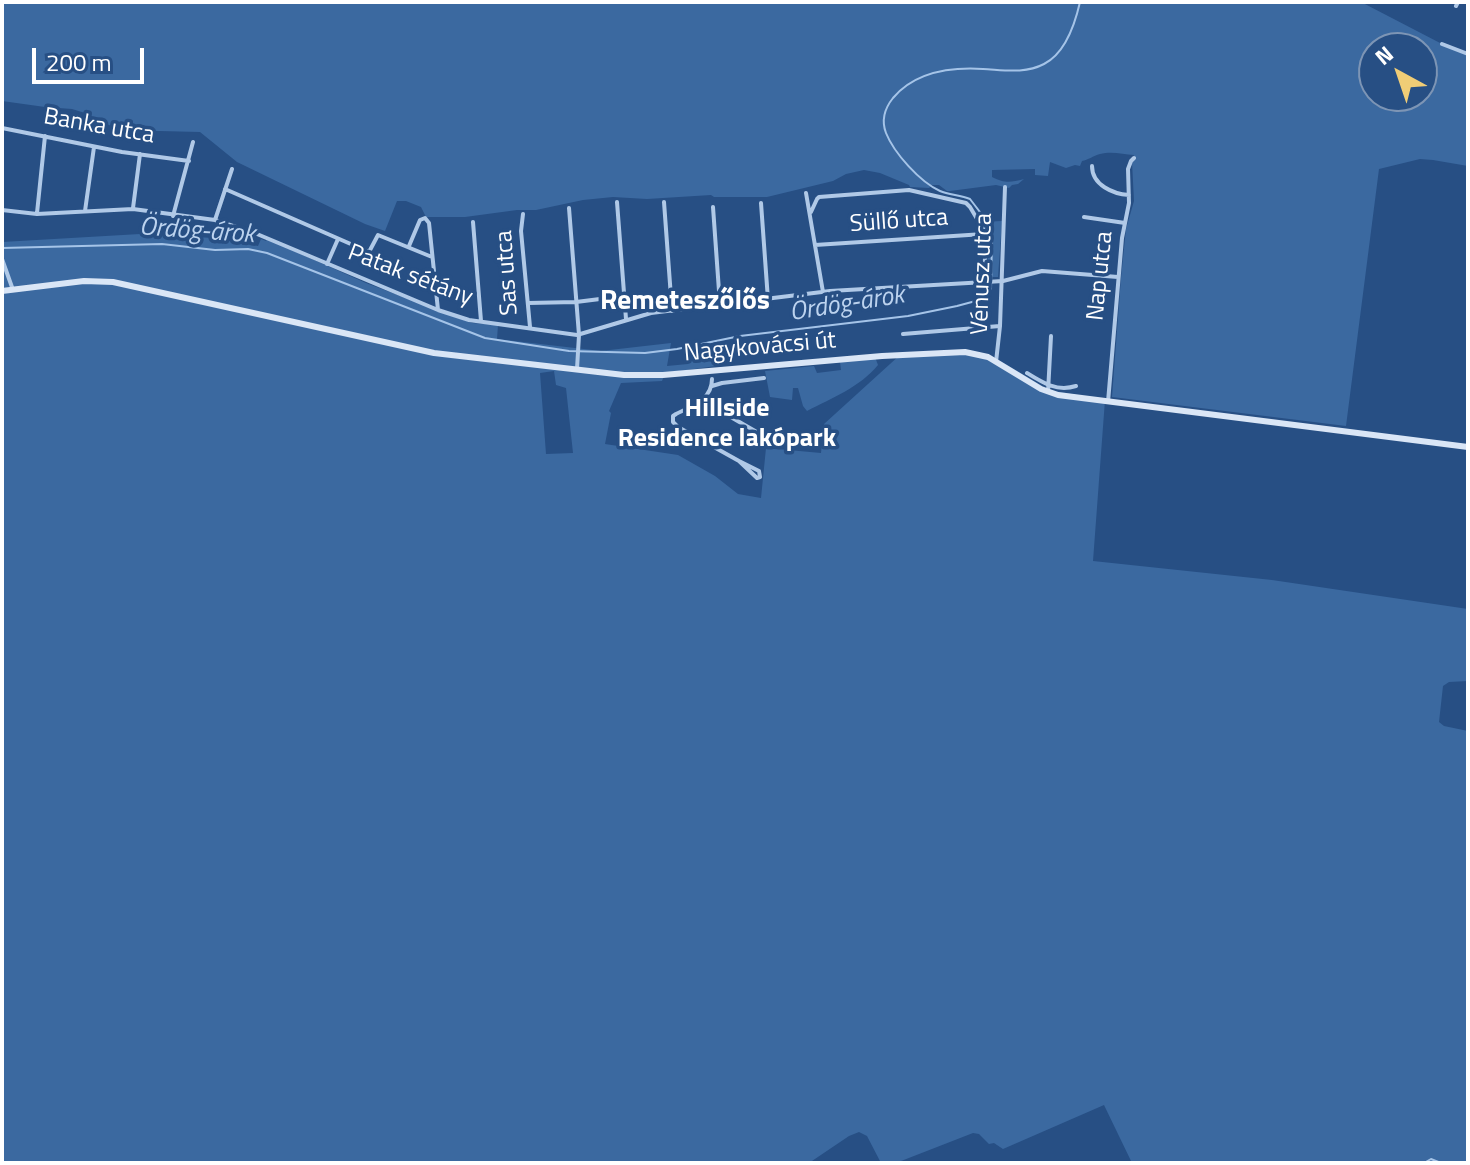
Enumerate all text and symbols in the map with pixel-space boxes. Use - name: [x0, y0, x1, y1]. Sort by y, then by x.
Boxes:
- scale bar: [36, 32, 148, 82]
- north arrow: [1358, 32, 1438, 112]
- text: N: [1367, 37, 1401, 73]
- text: 200 m: [46, 44, 112, 80]
- street label: Banka utca: [41, 103, 157, 151]
- street label: Süllő utca: [849, 204, 949, 240]
- water label: Ördög-árok: [138, 212, 256, 252]
- street label: Vénusz utca: [966, 213, 1000, 335]
- street label: Sas utca: [491, 230, 525, 316]
- street label: Nap utca: [1082, 230, 1120, 322]
- street label: Patak sétány: [344, 239, 476, 313]
- water label: Ördög-árok: [787, 281, 907, 329]
- district label: Remeteszőlős: [600, 285, 770, 319]
- street label: Nagykovácsi út: [683, 327, 837, 369]
- district label: Hillside Residence lakópark: [618, 394, 836, 456]

